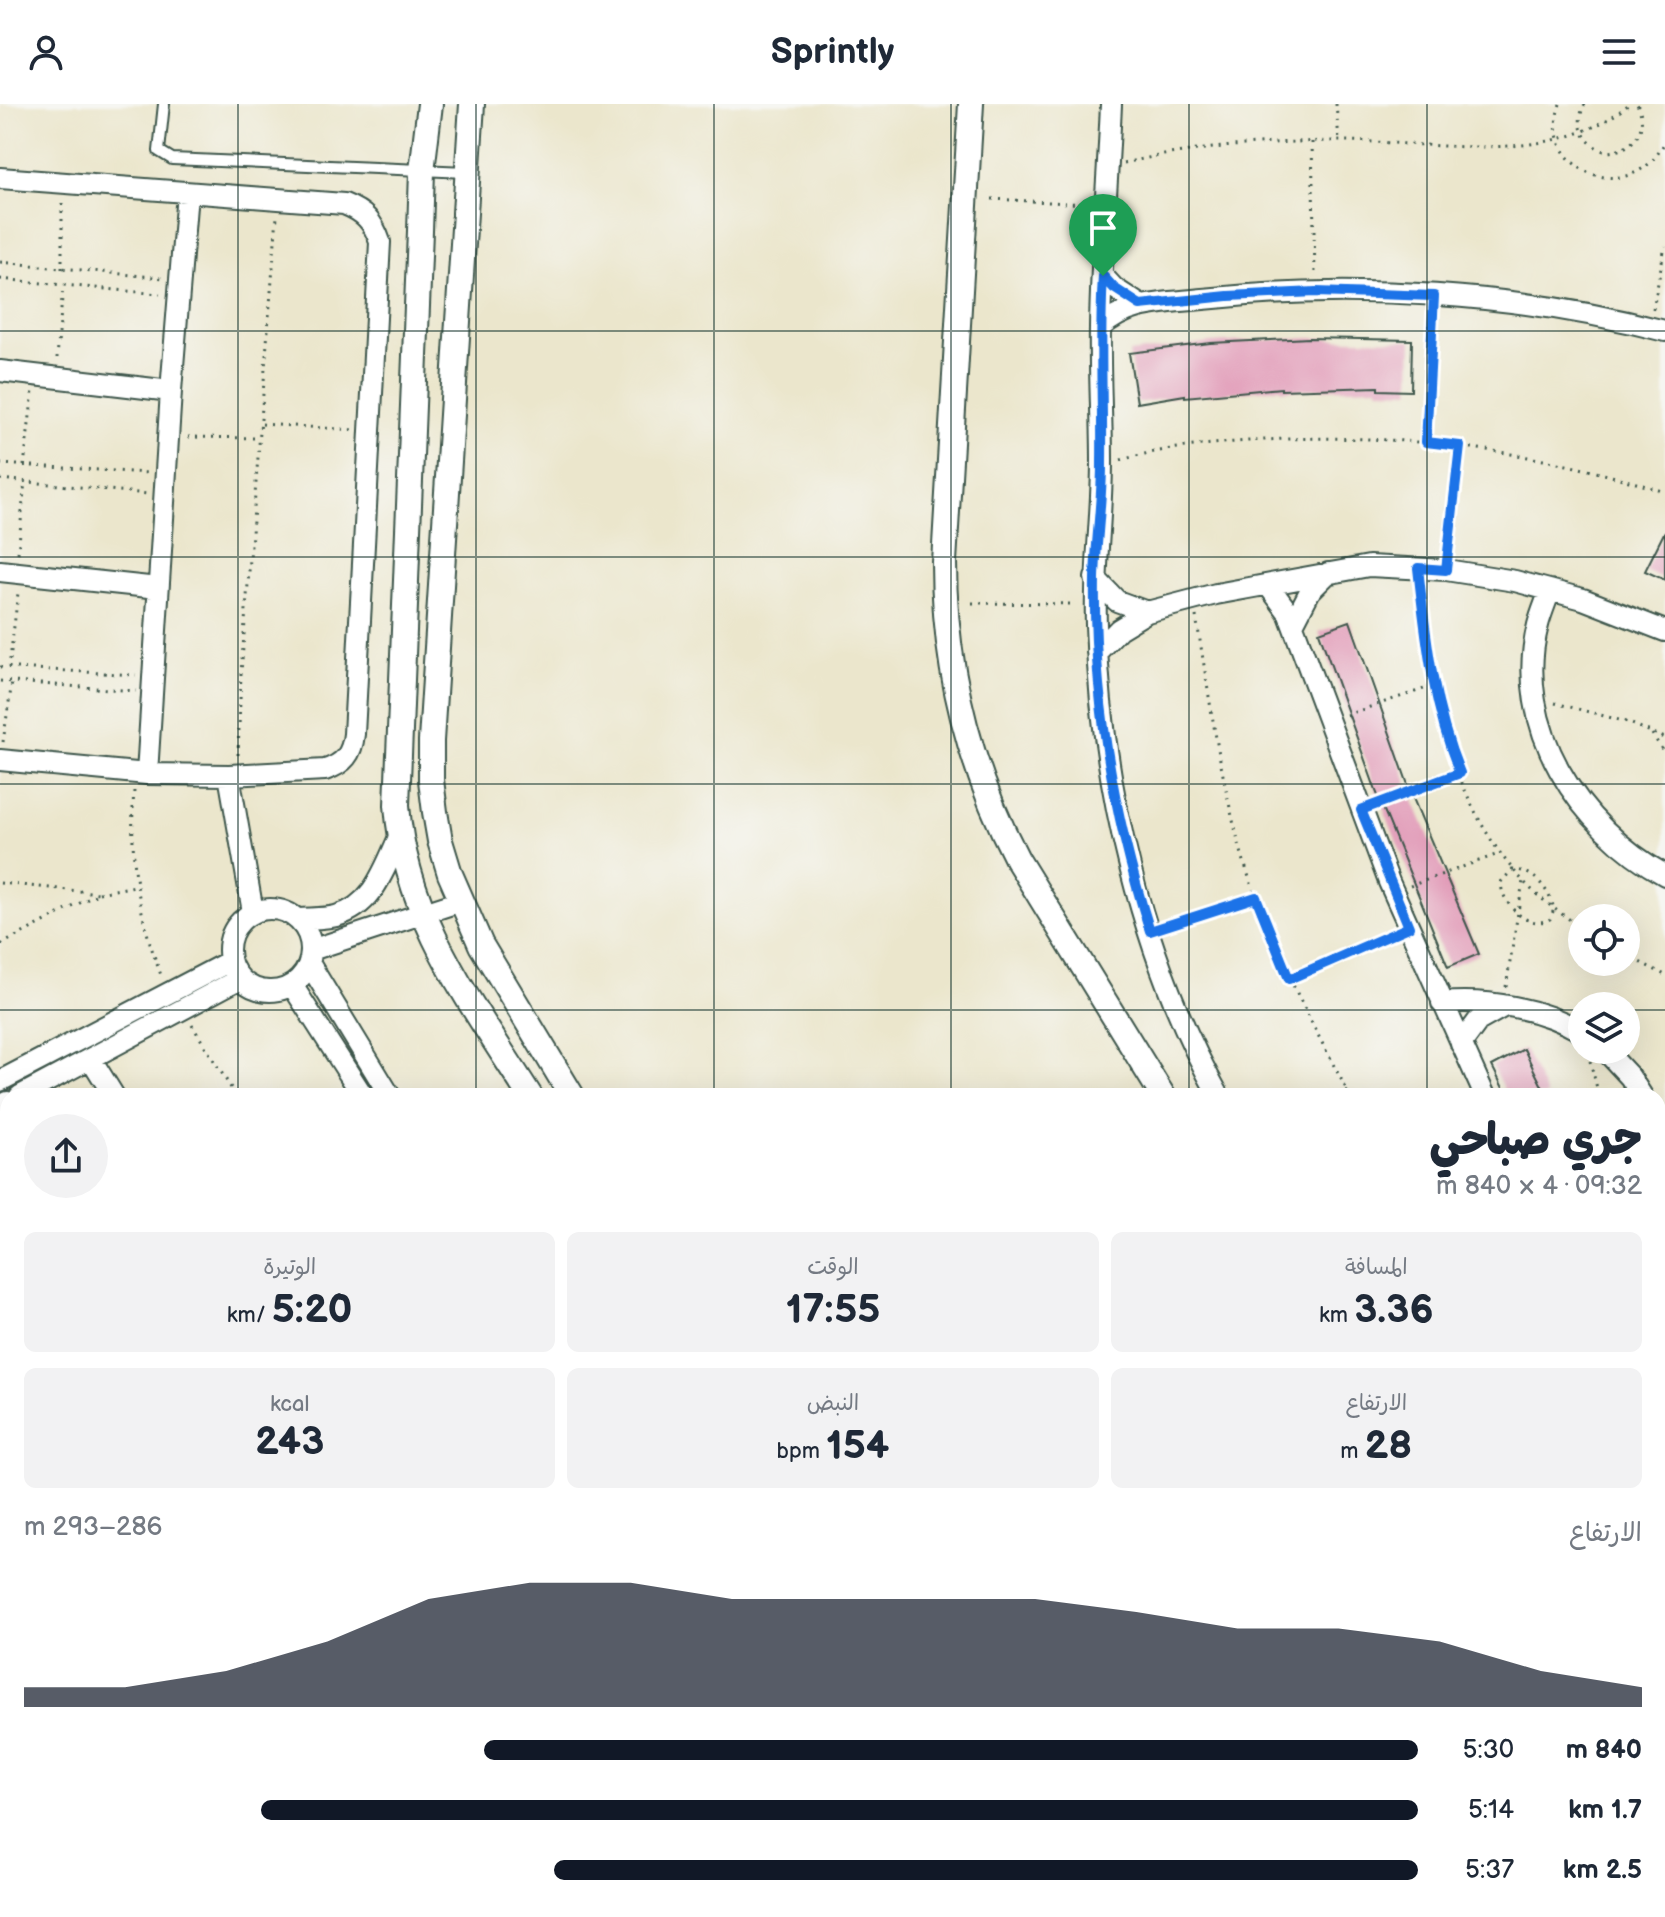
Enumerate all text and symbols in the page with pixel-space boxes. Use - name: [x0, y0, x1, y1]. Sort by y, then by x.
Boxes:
- icon: person: [24, 30, 68, 74]
- icon: menu: [1597, 30, 1641, 74]
- text: Sprintly: [771, 31, 894, 74]
- pin: [1069, 194, 1137, 276]
- icon: arrive: [1081, 206, 1125, 250]
- map controls: [1568, 904, 1640, 1064]
- button: locate: [1568, 904, 1640, 976]
- button: layers: [1568, 992, 1640, 1064]
- button: share: [24, 1114, 108, 1198]
- text: جري صباحي: [1429, 1114, 1642, 1167]
- text: 09:32 · 4 × 840 m: [1436, 1171, 1642, 1202]
- text: الوتيرة: [263, 1254, 316, 1281]
- text: الوقت: [807, 1254, 859, 1281]
- text: المسافة: [1345, 1254, 1408, 1281]
- text: 5:20: [272, 1286, 353, 1334]
- text: 17:55: [786, 1286, 880, 1334]
- text: 3.36: [1354, 1286, 1434, 1334]
- text: /km: [227, 1302, 272, 1329]
- text: km: [1319, 1302, 1354, 1329]
- text: النبض: [807, 1390, 859, 1417]
- text: الارتفاع: [1345, 1390, 1407, 1417]
- text: kcal: [270, 1391, 309, 1418]
- text: 243: [255, 1418, 324, 1466]
- text: 154: [826, 1422, 889, 1470]
- text: 28: [1364, 1422, 1412, 1470]
- text: bpm: [777, 1438, 826, 1465]
- text: m: [1340, 1438, 1364, 1465]
- text: 286–293 m: [24, 1512, 162, 1543]
- text: الارتفاع: [1569, 1518, 1642, 1549]
- text: 5:30: [1463, 1735, 1514, 1766]
- text: 840 m: [1566, 1735, 1642, 1766]
- text: 5:14: [1468, 1795, 1514, 1826]
- text: 1.7 km: [1568, 1795, 1642, 1826]
- text: 5:37: [1465, 1855, 1514, 1886]
- text: 2.5 km: [1563, 1855, 1642, 1886]

